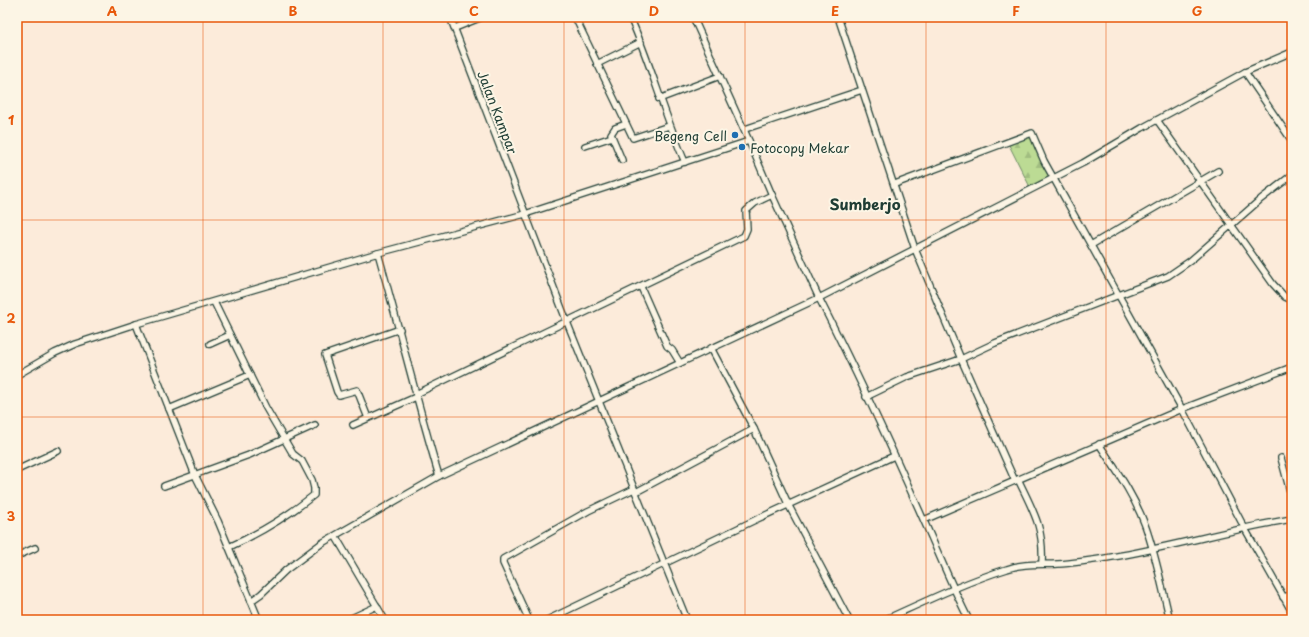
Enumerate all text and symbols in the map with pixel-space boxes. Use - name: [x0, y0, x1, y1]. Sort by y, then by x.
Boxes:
- text: A: [107, 1, 117, 20]
- text: B: [289, 1, 298, 20]
- text: C: [469, 1, 479, 20]
- text: D: [649, 1, 659, 20]
- text: E: [831, 1, 839, 20]
- text: F: [1012, 1, 1020, 20]
- text: G: [1192, 1, 1202, 20]
- street label: Jalan Kampar: [473, 68, 523, 157]
- text: 1: [8, 110, 14, 129]
- place label: Begeng Cell: [654, 126, 727, 145]
- marker: Begeng Cell: [730, 130, 740, 140]
- place label: Fotocopy Mekar: [750, 138, 849, 157]
- marker: Fotocopy Mekar: [737, 142, 747, 152]
- district label: Sumberjo: [829, 192, 901, 215]
- text: 2: [6, 308, 16, 327]
- text: 3: [7, 506, 16, 525]

